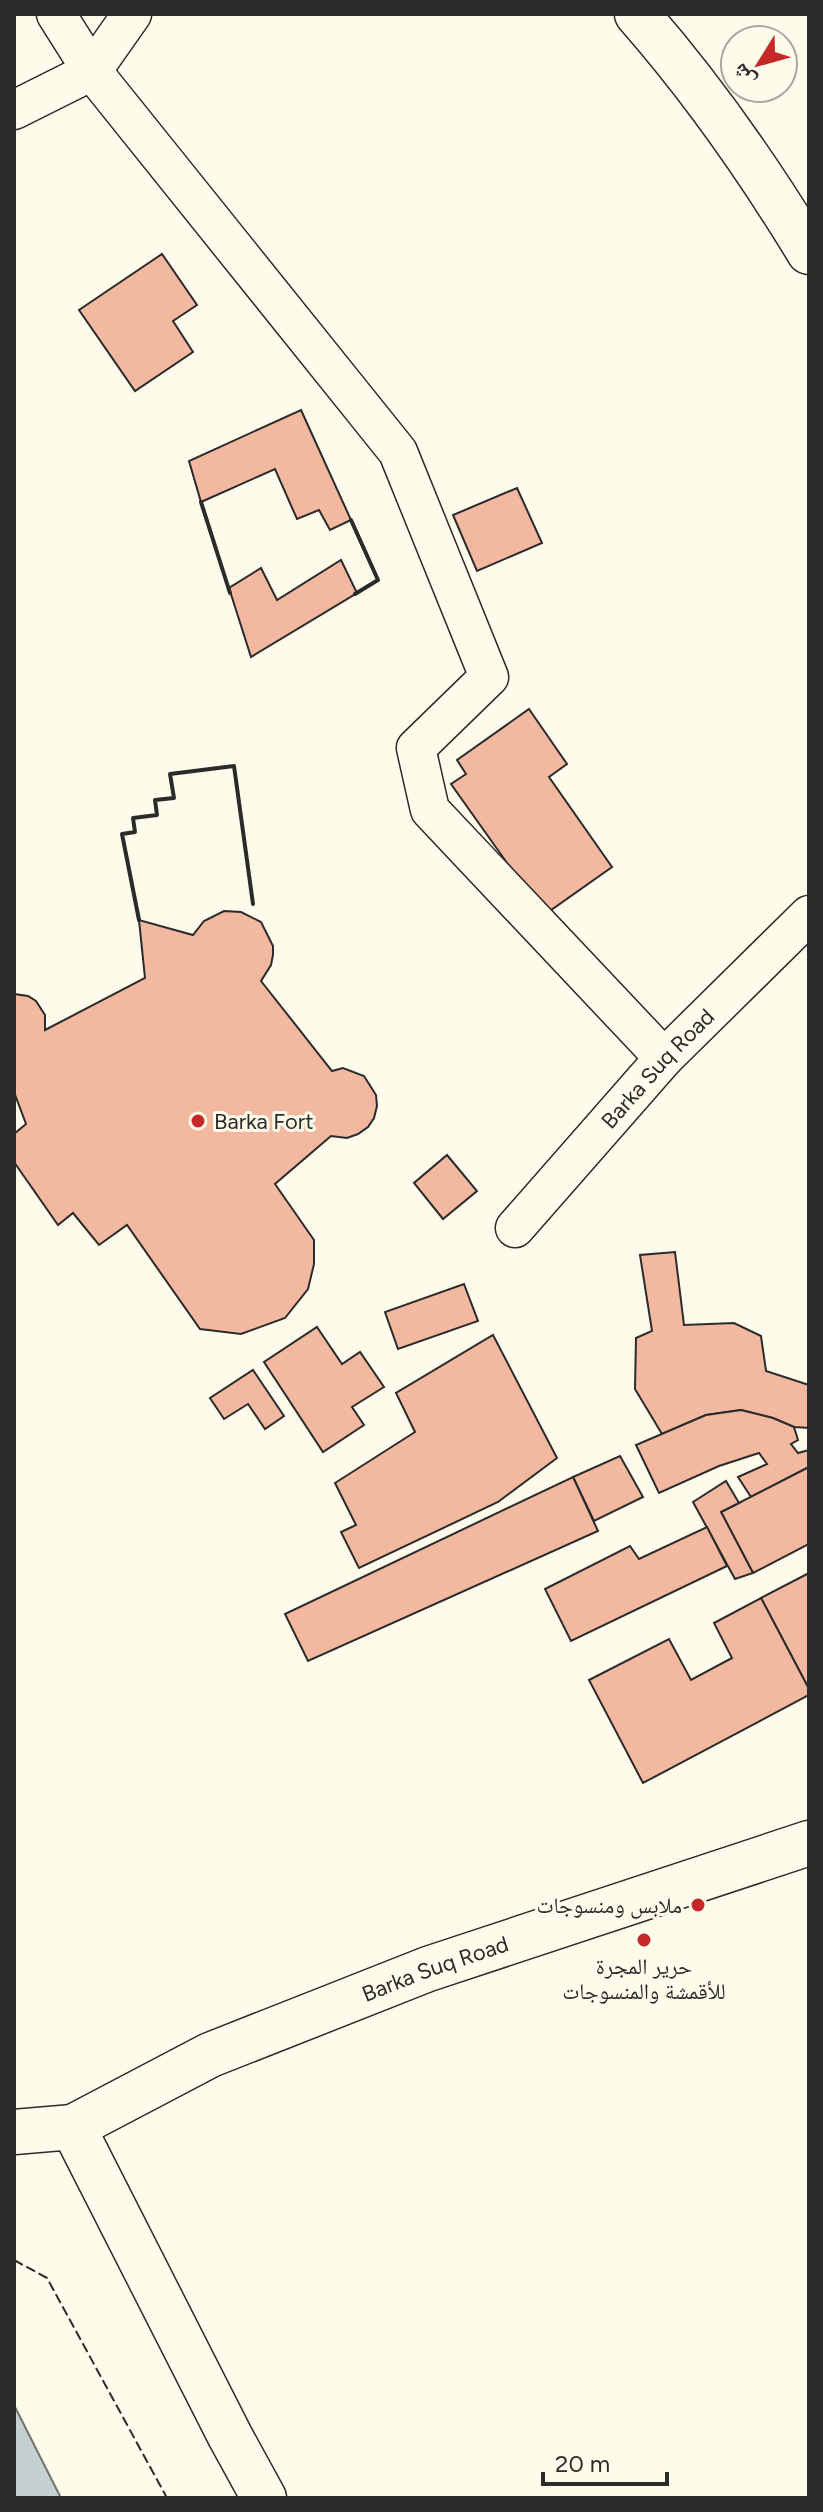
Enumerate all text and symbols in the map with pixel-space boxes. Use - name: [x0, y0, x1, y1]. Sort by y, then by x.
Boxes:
- north arrow: [719, 24, 799, 104]
- text: ش: [726, 58, 761, 93]
- street label: Barka Suq Road: [595, 1003, 720, 1134]
- place label: Barka Fort: [214, 1108, 314, 1135]
- marker: Barka Fort: [189, 1112, 207, 1130]
- place label: ملابس ومنسوجات: [537, 1892, 682, 1919]
- marker: ملابس ومنسوجات: [689, 1896, 707, 1914]
- street label: Barka Suq Road: [358, 1930, 512, 2007]
- marker: حرير المجرة للأقمشة والمنسوجات: [635, 1931, 653, 1949]
- place label: حرير المجرة للأقمشة والمنسوجات: [562, 1953, 726, 2005]
- scale bar: [543, 2436, 667, 2486]
- text: 20 m: [555, 2449, 610, 2478]

